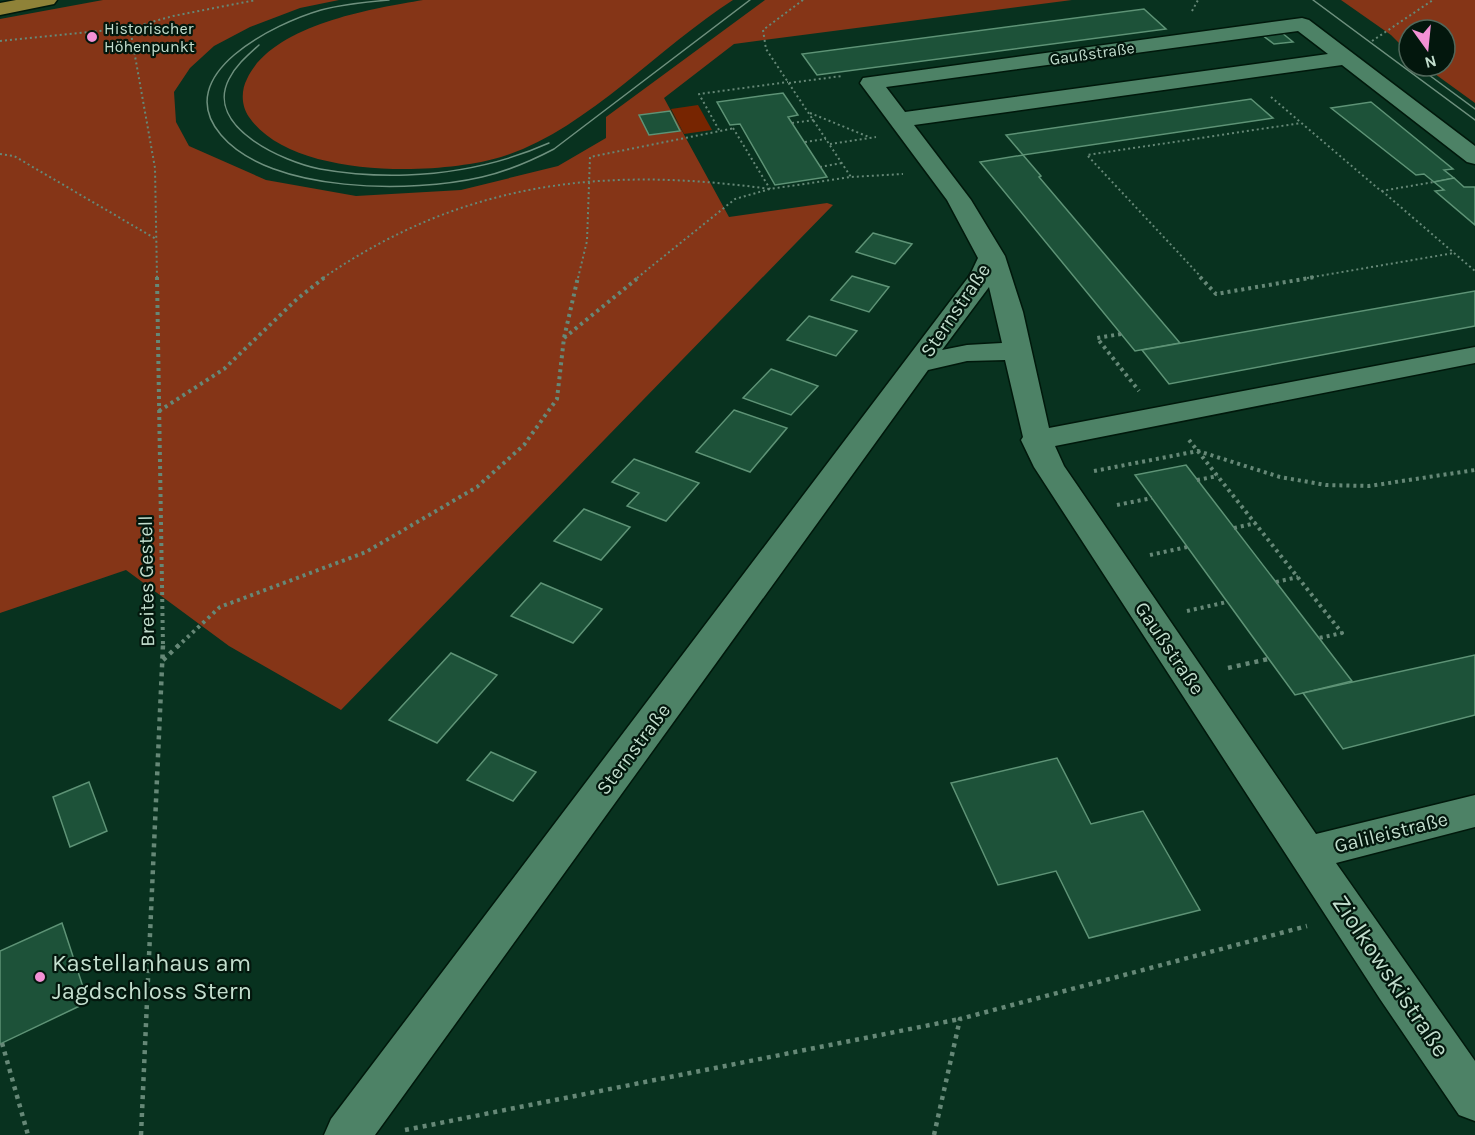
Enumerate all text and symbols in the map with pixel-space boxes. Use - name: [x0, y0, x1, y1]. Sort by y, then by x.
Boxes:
- north arrow: [1397, 18, 1457, 78]
- place label: Historischer Höhenpunkt: [104, 19, 195, 56]
- marker: Historischer Höhenpunkt: [85, 30, 99, 44]
- street label: Gaußstraße: [1048, 38, 1136, 69]
- text: N: [1423, 51, 1439, 73]
- street label: Sternstraße: [916, 259, 995, 361]
- street label: Breites Gestell: [134, 515, 159, 647]
- street label: Gaußstraße: [1130, 597, 1209, 699]
- street label: Sternstraße: [592, 699, 675, 799]
- street label: Galileistraße: [1332, 807, 1450, 858]
- street label: Ziolkowskistraße: [1327, 890, 1455, 1062]
- place label: Kastellanhaus am Jagdschloss Stern: [52, 949, 252, 1005]
- marker: Kastellanhaus am Jagdschloss Stern: [33, 970, 47, 984]

